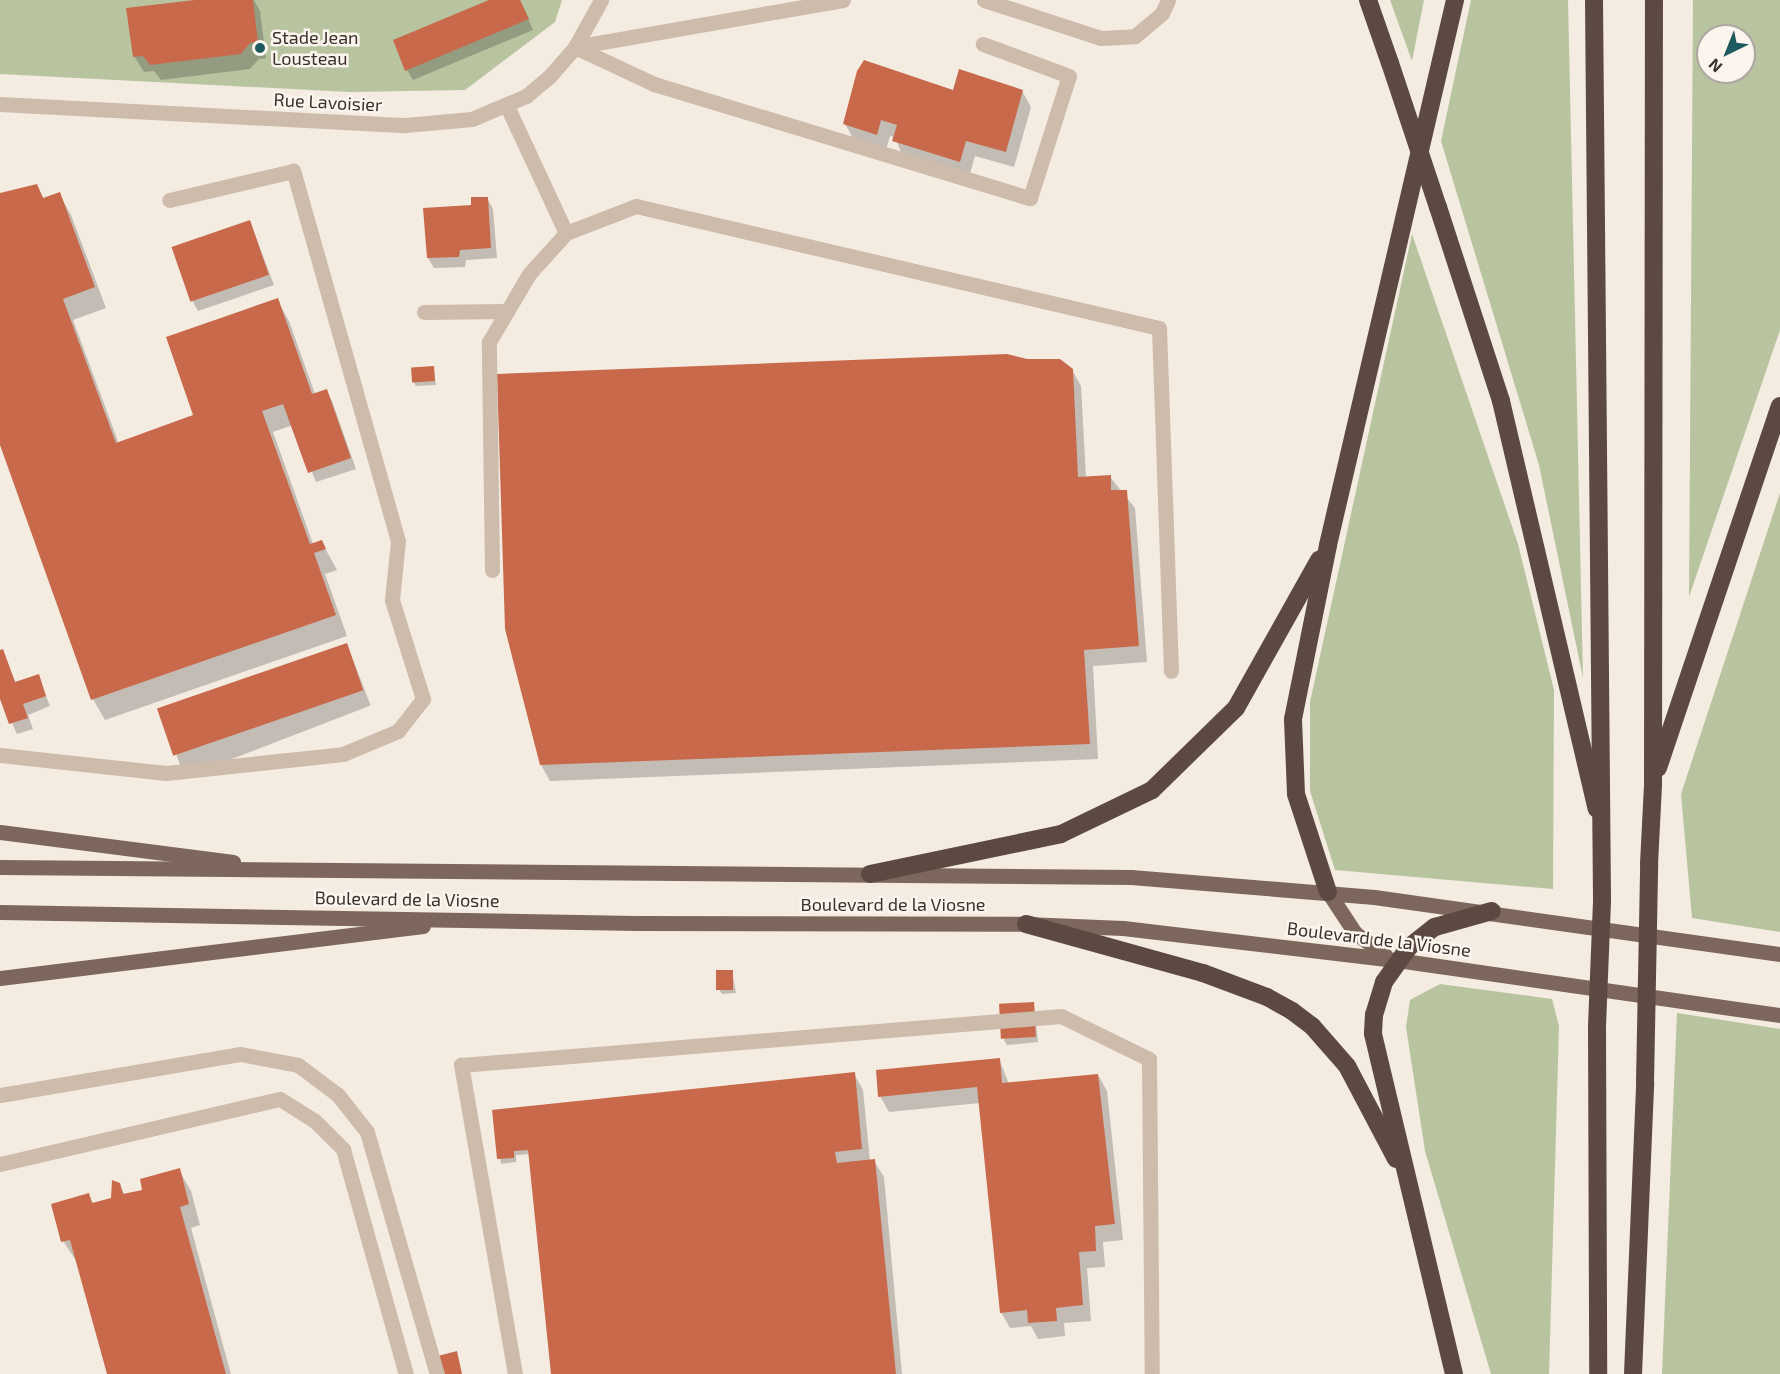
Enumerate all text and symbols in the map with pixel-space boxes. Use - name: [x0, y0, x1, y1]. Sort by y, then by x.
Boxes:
- north arrow: [1696, 24, 1756, 84]
- place label: Stade Jean Lousteau: [272, 27, 359, 70]
- marker: Stade Jean Lousteau: [253, 41, 267, 55]
- text: N: [1704, 55, 1725, 77]
- street label: Rue Lavoisier: [273, 88, 383, 116]
- street label: Boulevard de la Viosne: [314, 887, 500, 911]
- street label: Boulevard de la Viosne: [800, 893, 986, 915]
- street label: Boulevard de la Viosne: [1286, 917, 1472, 961]

